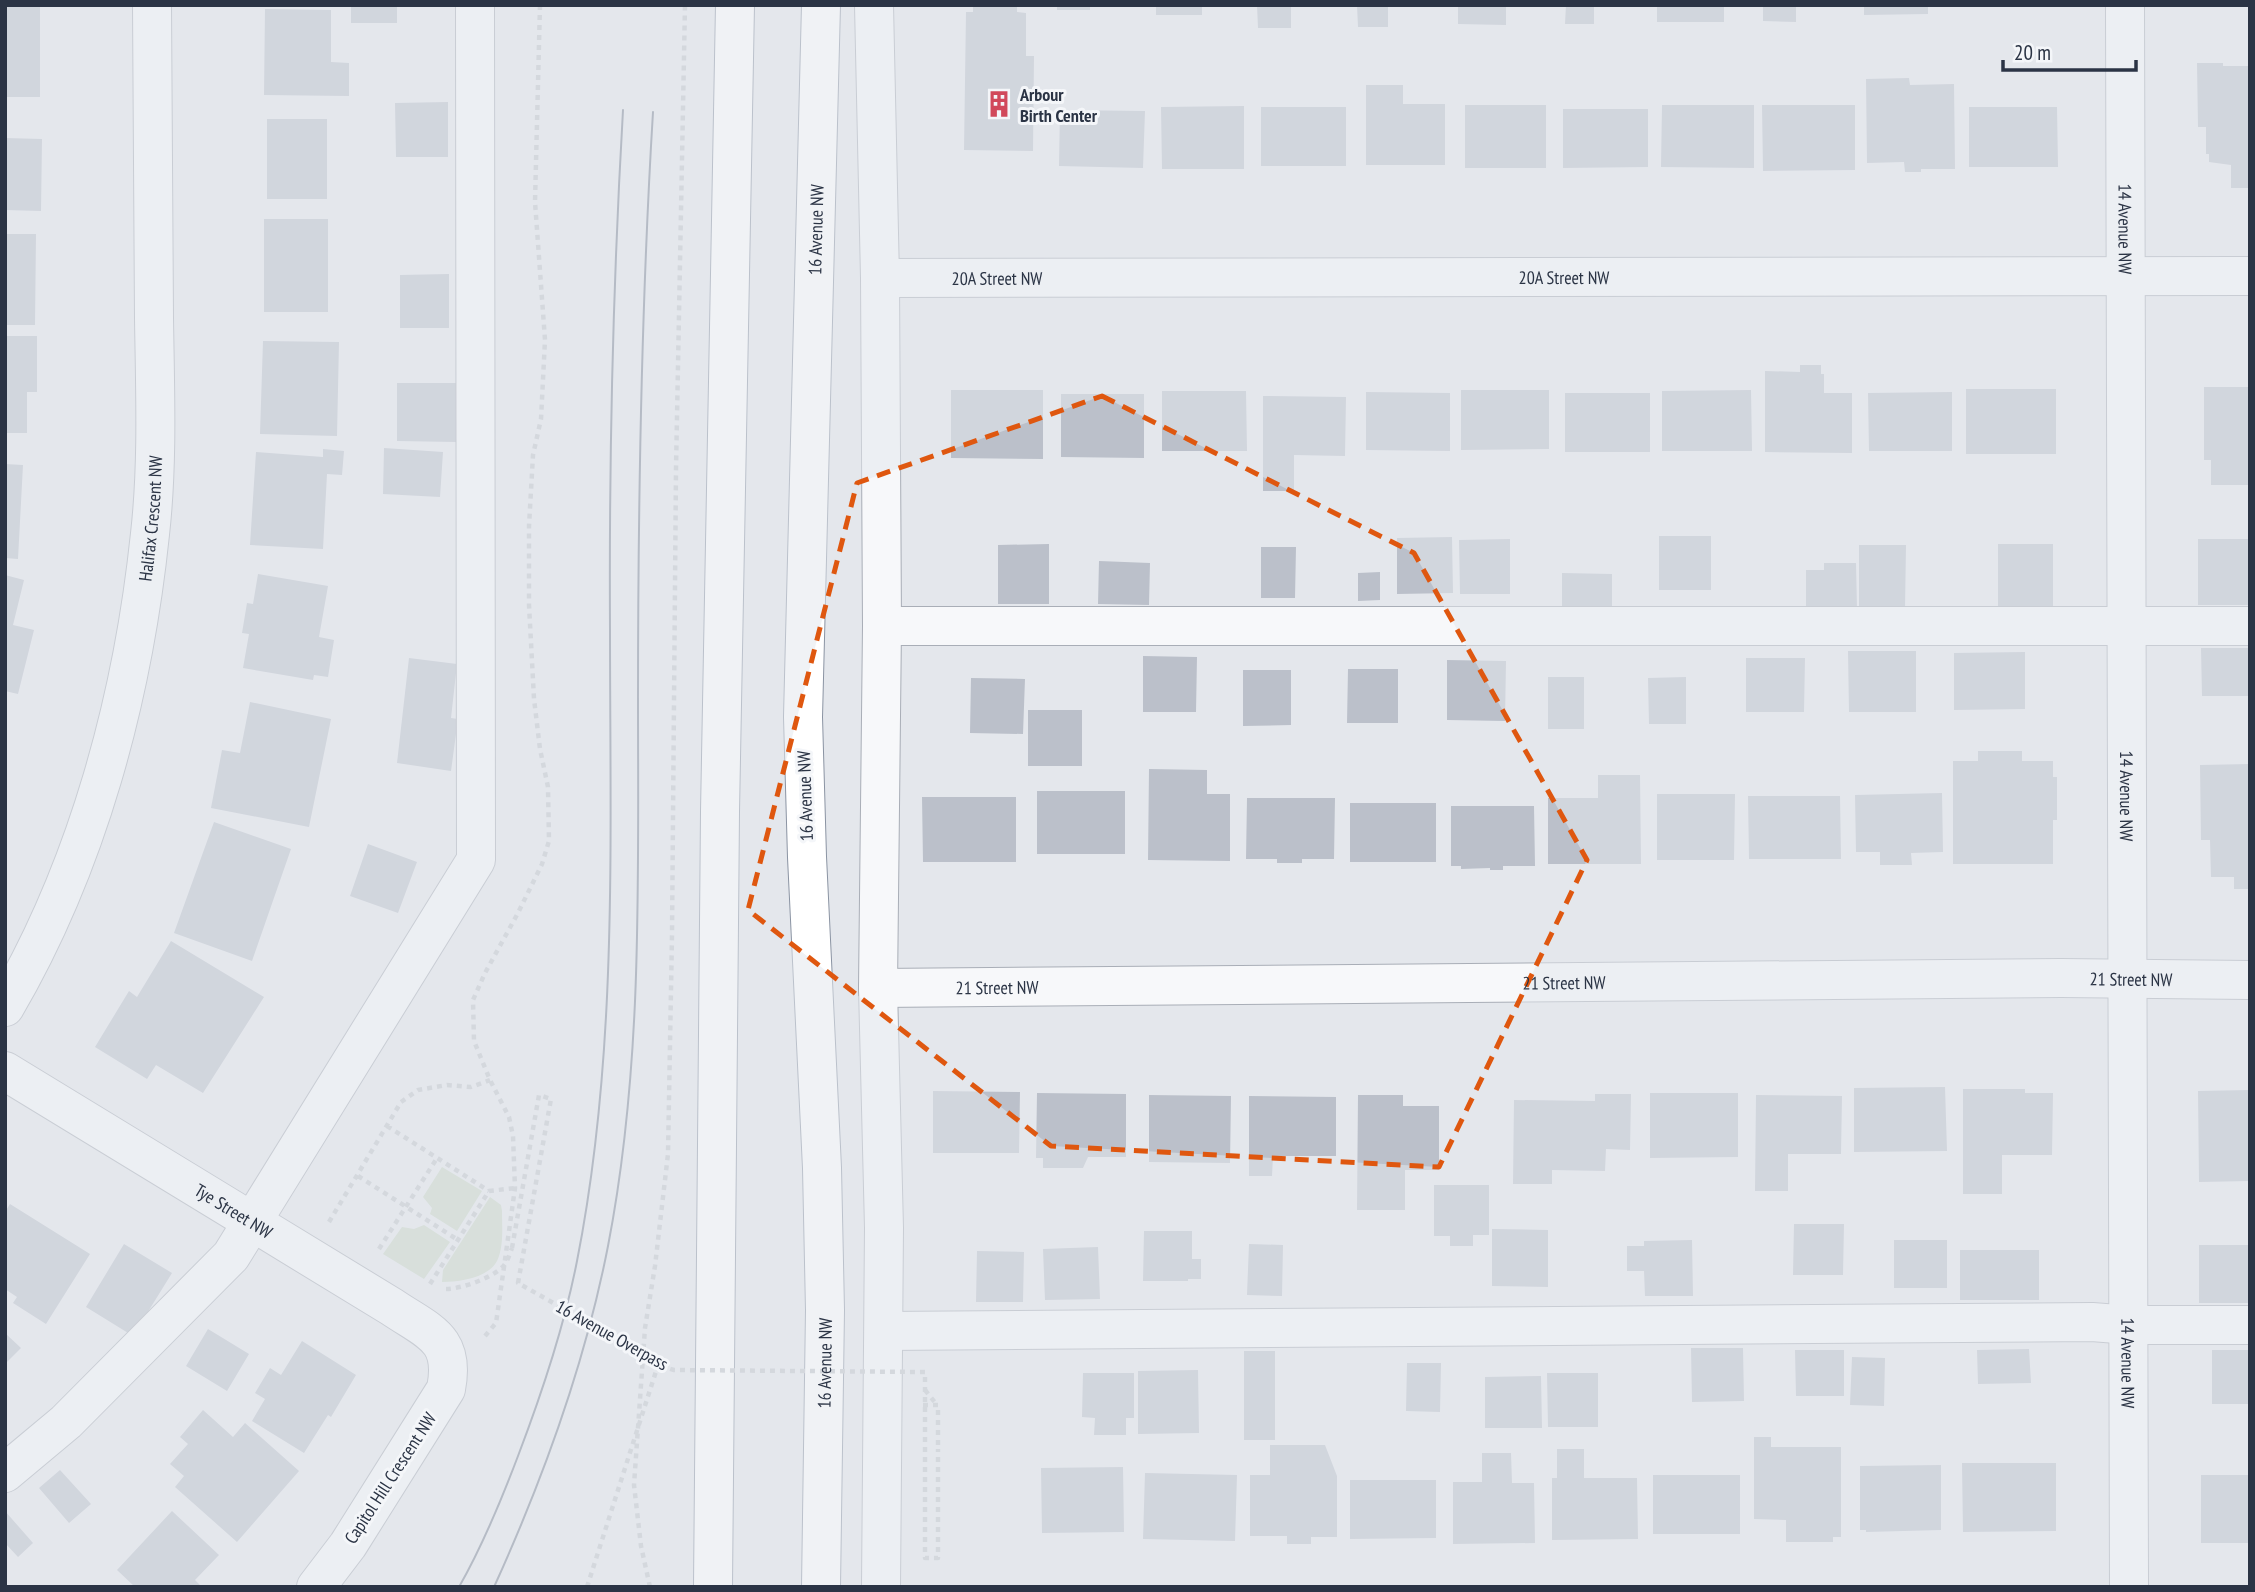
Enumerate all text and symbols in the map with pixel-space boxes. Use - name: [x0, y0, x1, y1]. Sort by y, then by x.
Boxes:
- scale bar: [2003, 28, 2136, 72]
- text: 20 m: [2014, 39, 2051, 66]
- place label: Arbour Birth Center: [1019, 83, 1098, 127]
- building icon: Arbour Birth Center: [984, 89, 1014, 119]
- street label: 16 Avenue NW: [803, 184, 828, 275]
- street label: 14 Avenue NW: [2114, 184, 2137, 274]
- street label: 20A Street NW: [1519, 265, 1609, 289]
- street label: 20A Street NW: [952, 266, 1042, 289]
- street label: Halifax Crescent NW: [133, 455, 167, 583]
- street label: 16 Avenue NW: [792, 750, 818, 842]
- street label: 14 Avenue NW: [2115, 751, 2139, 841]
- street label: 21 Street NW: [2089, 967, 2173, 991]
- street label: 21 Street NW: [1522, 970, 1606, 994]
- street label: 21 Street NW: [955, 975, 1039, 999]
- street label: Tye Street NW: [191, 1178, 277, 1243]
- street label: 16 Avenue Overpass: [552, 1295, 672, 1375]
- street label: 16 Avenue NW: [812, 1317, 836, 1409]
- street label: 14 Avenue NW: [2117, 1318, 2140, 1408]
- street label: Capitol Hill Crescent NW: [339, 1408, 441, 1548]

